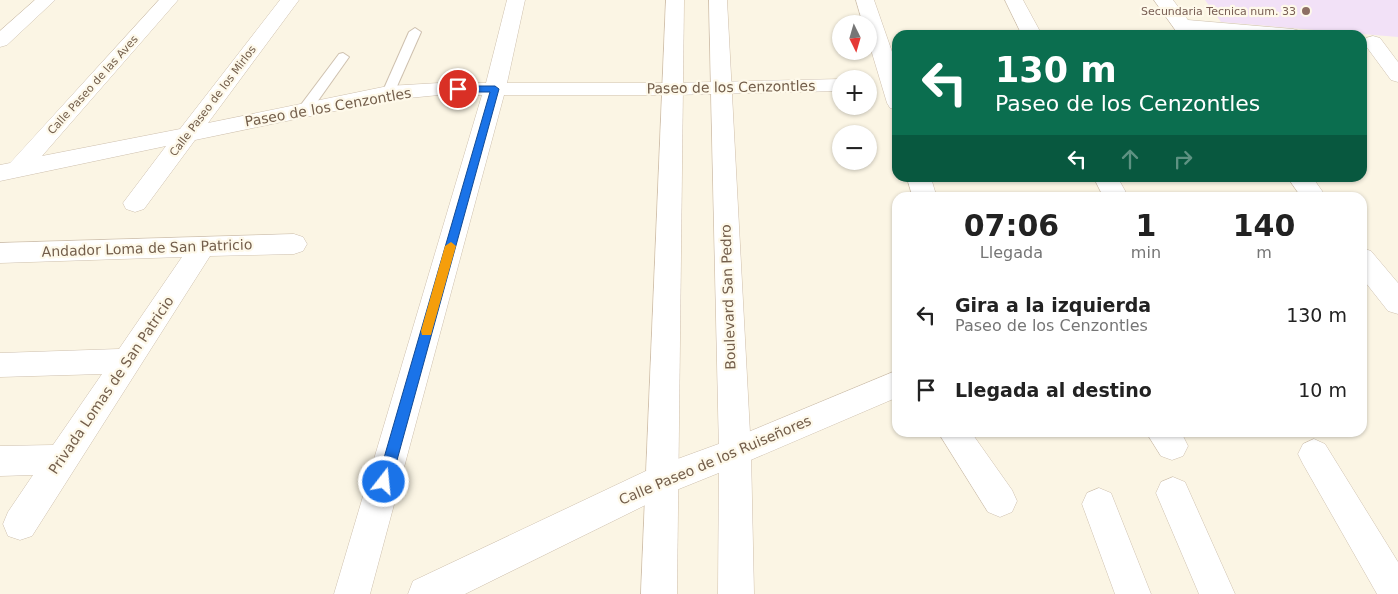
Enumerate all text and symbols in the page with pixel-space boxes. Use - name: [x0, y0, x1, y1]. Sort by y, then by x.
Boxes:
- place label: Secundaria Tecnica num. 33: [1141, 5, 1296, 18]
- marker: Secundaria Tecnica num. 33: [1300, 5, 1312, 17]
- north arrow: [832, 15, 878, 60]
- map controls: [832, 15, 877, 170]
- street label: Calle Paseo de las Aves: [45, 33, 141, 137]
- street label: Calle Paseo de los Mirlos: [167, 43, 259, 159]
- icon: left: [912, 50, 977, 115]
- text: 130 m: [995, 50, 1117, 90]
- pin: [437, 68, 479, 110]
- button: +: [832, 70, 877, 115]
- icon: arrive: [444, 75, 472, 103]
- street label: Paseo de los Cenzontles: [646, 78, 816, 96]
- street label: Paseo de los Cenzontles: [243, 84, 413, 130]
- text: Paseo de los Cenzontles: [995, 91, 1260, 116]
- button: −: [832, 125, 877, 170]
- icon: left: [1063, 145, 1091, 173]
- icon: ahead: [1116, 145, 1144, 173]
- icon: right: [1169, 145, 1197, 173]
- text: 07:06: [964, 208, 1059, 243]
- text: 1: [1135, 208, 1156, 243]
- text: 140: [1233, 208, 1295, 243]
- street label: Boulevard San Pedro: [717, 224, 739, 370]
- street label: Andador Loma de San Patricio: [41, 236, 253, 260]
- text: Llegada: [980, 243, 1043, 262]
- text: min: [1131, 243, 1161, 262]
- text: m: [1256, 243, 1272, 262]
- street label: Privada Lomas de San Patricio: [45, 293, 177, 477]
- text: Gira a la izquierda: [955, 294, 1151, 316]
- icon: left: [912, 301, 940, 329]
- text: 130 m: [1286, 304, 1347, 326]
- text: Paseo de los Cenzontles: [955, 316, 1148, 335]
- icon: arrive: [912, 376, 940, 404]
- text: Llegada al destino: [955, 379, 1152, 401]
- text: 10 m: [1298, 379, 1347, 401]
- street label: Calle Paseo de los Ruiseñores: [616, 412, 814, 508]
- position arrow: [357, 455, 409, 507]

